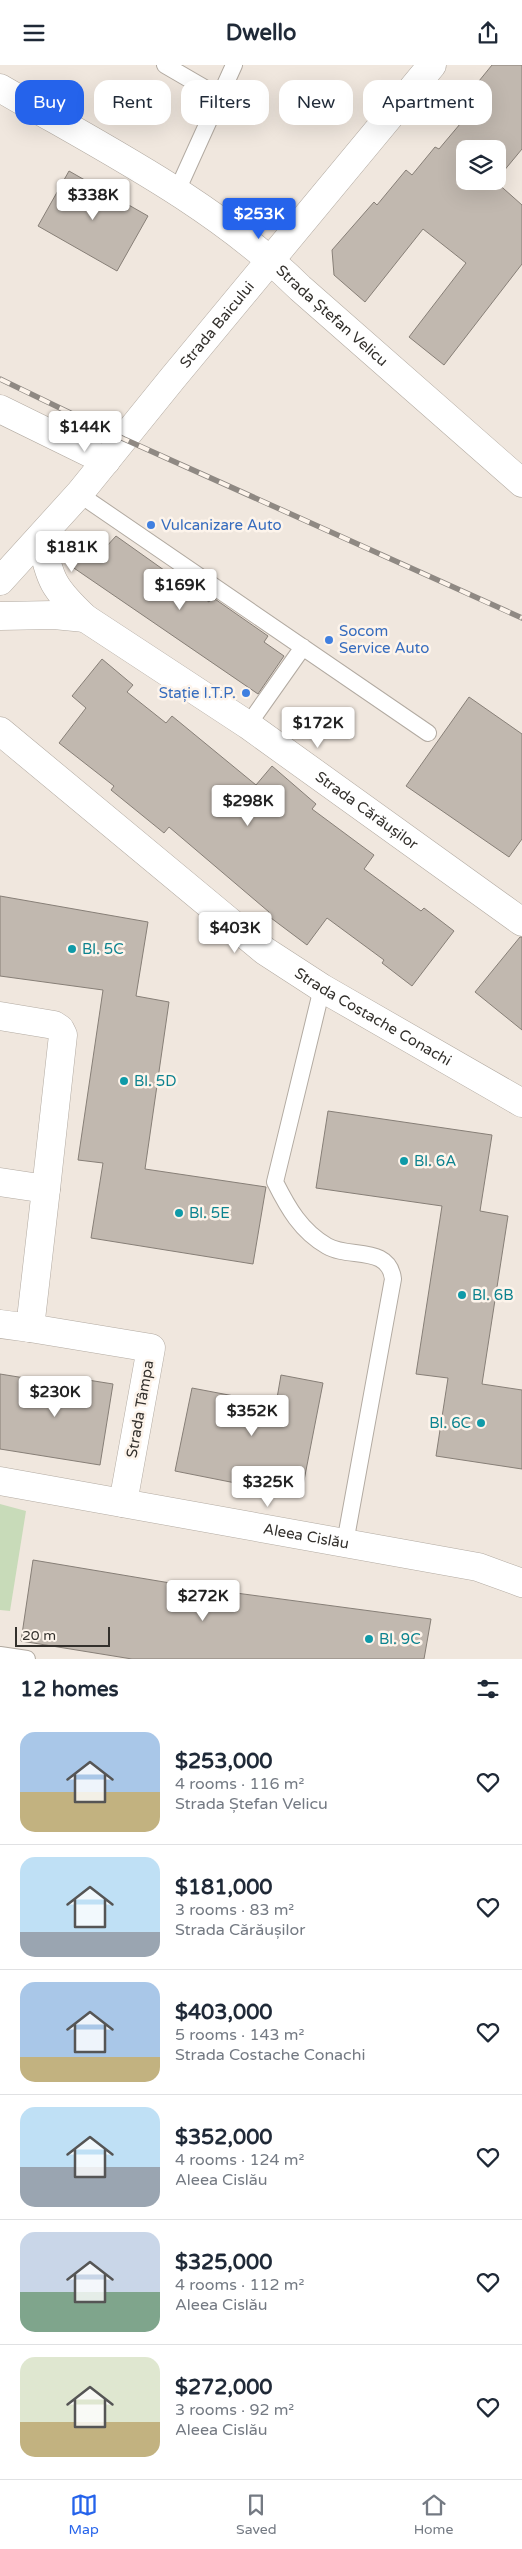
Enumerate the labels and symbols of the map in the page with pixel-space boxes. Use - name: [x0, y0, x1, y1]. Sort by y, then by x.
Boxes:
- pin: $338K: [58, 179, 128, 221]
- pin: $253K: [224, 197, 294, 240]
- street label: Strada Ștefan Velicu: [273, 261, 392, 370]
- street label: Strada Baicului: [176, 278, 258, 372]
- pin: $144K: [50, 411, 120, 453]
- place label: Vulcanizare Auto: [161, 516, 282, 534]
- marker: Vulcanizare Auto: [145, 519, 157, 531]
- pin: $181K: [37, 531, 107, 573]
- pin: $169K: [145, 569, 215, 611]
- place label: Socom Service Auto: [339, 622, 429, 657]
- marker: Socom Service Auto: [323, 634, 335, 646]
- place label: Stație I.T.P.: [159, 684, 236, 702]
- marker: Stație I.T.P.: [240, 687, 252, 699]
- pin: $172K: [283, 707, 353, 749]
- street label: Strada Cărăușilor: [312, 767, 422, 854]
- pin: $298K: [213, 785, 283, 827]
- pin: $403K: [200, 911, 270, 954]
- place label: Bl. 5C: [82, 940, 124, 958]
- marker: Bl. 5C: [66, 943, 78, 955]
- street label: Strada Costache Conachi: [291, 964, 455, 1070]
- place label: Bl. 5D: [134, 1072, 177, 1090]
- marker: Bl. 5D: [118, 1075, 130, 1087]
- place label: Bl. 6A: [414, 1152, 456, 1170]
- marker: Bl. 6A: [398, 1155, 410, 1167]
- place label: Bl. 5E: [189, 1204, 230, 1222]
- marker: Bl. 5E: [173, 1207, 185, 1219]
- place label: Bl. 6B: [472, 1286, 514, 1304]
- marker: Bl. 6B: [456, 1289, 468, 1301]
- street label: Strada Tâmpa: [123, 1359, 157, 1459]
- pin: $230K: [20, 1375, 90, 1418]
- pin: $352K: [217, 1395, 287, 1437]
- place label: Bl. 6C: [429, 1414, 471, 1432]
- marker: Bl. 6C: [475, 1417, 487, 1429]
- pin: $325K: [233, 1465, 303, 1508]
- street label: Aleea Cislău: [262, 1520, 350, 1553]
- pin: $272K: [168, 1579, 238, 1622]
- scale bar: [15, 1624, 110, 1647]
- place label: Bl. 9C: [379, 1630, 421, 1648]
- marker: Bl. 9C: [363, 1633, 375, 1645]

